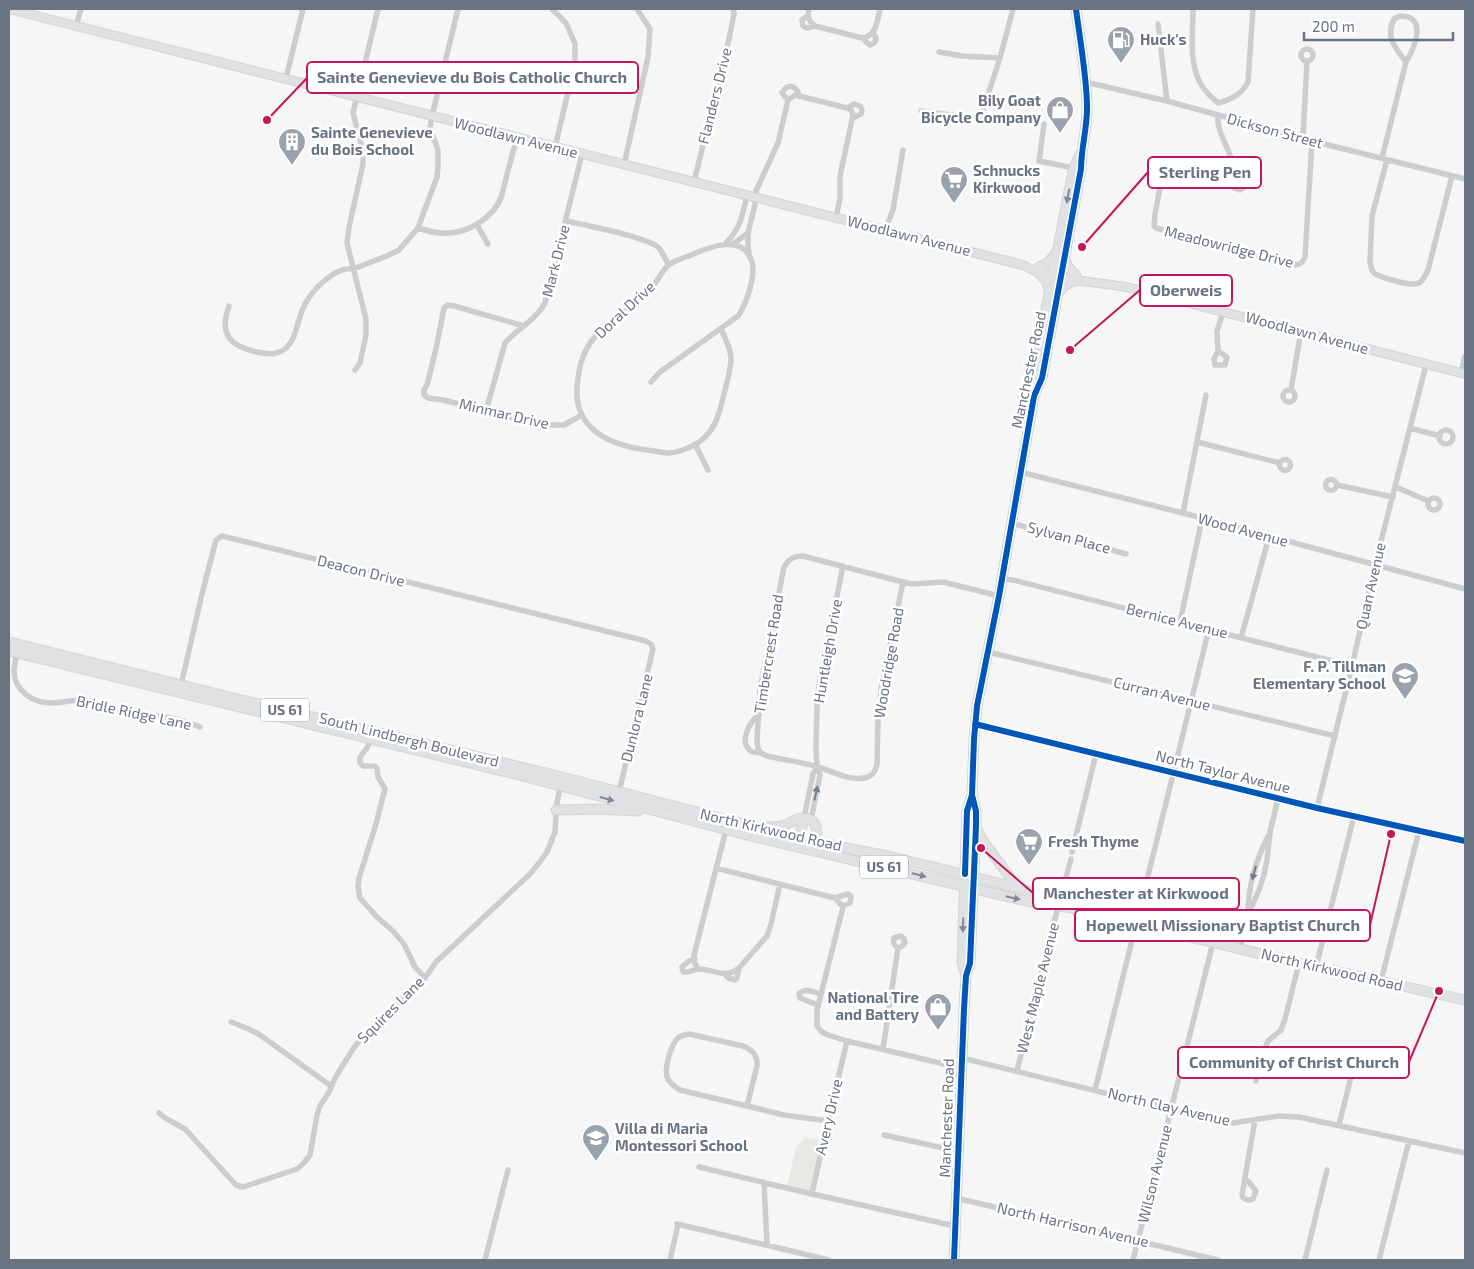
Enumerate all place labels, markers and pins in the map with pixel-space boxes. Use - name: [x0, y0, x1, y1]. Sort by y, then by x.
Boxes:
- fuel station icon: Huck's: [1106, 25, 1136, 64]
- place label: Huck's: [1140, 30, 1186, 48]
- callout: Sainte Genevieve du Bois Catholic Church: [307, 62, 638, 93]
- place label: Bily Goat Bicycle Company: [921, 91, 1041, 127]
- shop icon: Bily Goat Bicycle Company: [1045, 95, 1075, 134]
- place label: Sainte Genevieve du Bois School: [311, 123, 433, 158]
- building icon: Sainte Genevieve du Bois School: [277, 127, 307, 166]
- callout: Sterling Pen: [1148, 157, 1261, 188]
- place label: Schnucks Kirkwood: [973, 161, 1041, 196]
- supermarket icon: Schnucks Kirkwood: [939, 165, 969, 204]
- callout: Oberweis: [1140, 275, 1232, 306]
- place label: F. P. Tillman Elementary School: [1253, 657, 1386, 693]
- school or university icon: F. P. Tillman Elementary School: [1390, 661, 1420, 700]
- supermarket icon: Fresh Thyme: [1014, 827, 1044, 866]
- place label: Fresh Thyme: [1048, 832, 1139, 851]
- callout: Manchester at Kirkwood: [1033, 878, 1239, 909]
- callout: Hopewell Missionary Baptist Church: [1075, 910, 1370, 941]
- place label: National Tire and Battery: [828, 988, 919, 1024]
- shop icon: National Tire and Battery: [923, 992, 953, 1031]
- callout: Community of Christ Church: [1178, 1047, 1409, 1078]
- place label: Villa di Maria Montessori School: [615, 1119, 748, 1154]
- school or university icon: Villa di Maria Montessori School: [581, 1123, 611, 1162]

